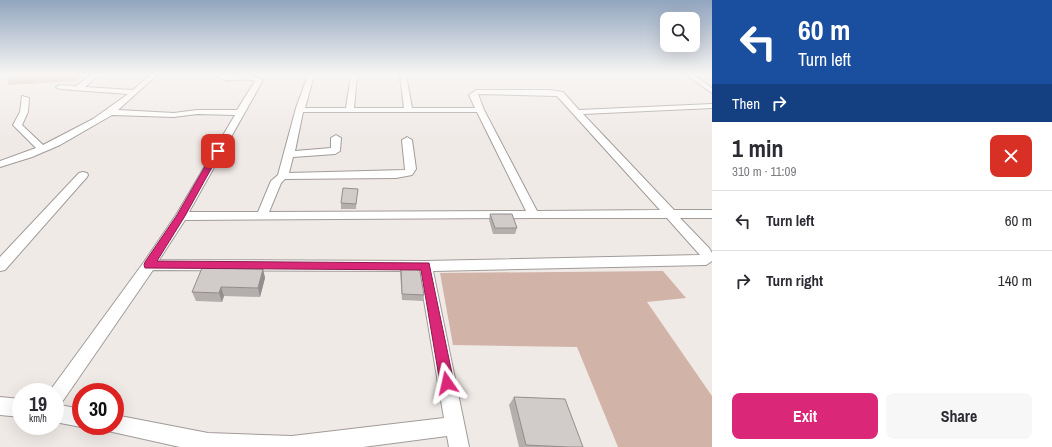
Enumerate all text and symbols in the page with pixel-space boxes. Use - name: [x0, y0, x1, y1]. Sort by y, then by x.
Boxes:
- text: 60 m: [798, 11, 850, 49]
- map controls: [660, 12, 700, 52]
- button: search: [660, 12, 700, 52]
- icon: left: [732, 16, 784, 68]
- text: Turn left: [798, 47, 851, 72]
- icon: right: [768, 92, 790, 114]
- text: Then: [732, 93, 760, 114]
- text: 1 min: [732, 132, 783, 164]
- pin: [201, 134, 235, 168]
- button: close: [990, 135, 1032, 177]
- icon: arrive: [207, 140, 229, 162]
- text: 310 m · 11:09: [732, 163, 796, 180]
- icon: left: [732, 210, 754, 232]
- text: Turn left: [766, 210, 814, 231]
- text: 60 m: [1005, 210, 1032, 231]
- icon: right: [732, 270, 754, 292]
- text: Turn right: [766, 270, 823, 291]
- text: 140 m: [998, 270, 1032, 291]
- position arrow: [426, 362, 468, 404]
- speed limit sign: 30: [72, 383, 124, 435]
- text: 19: [29, 390, 47, 417]
- button: Exit: [732, 393, 878, 439]
- button: Share: [886, 393, 1032, 439]
- text: km/h: [29, 412, 47, 425]

